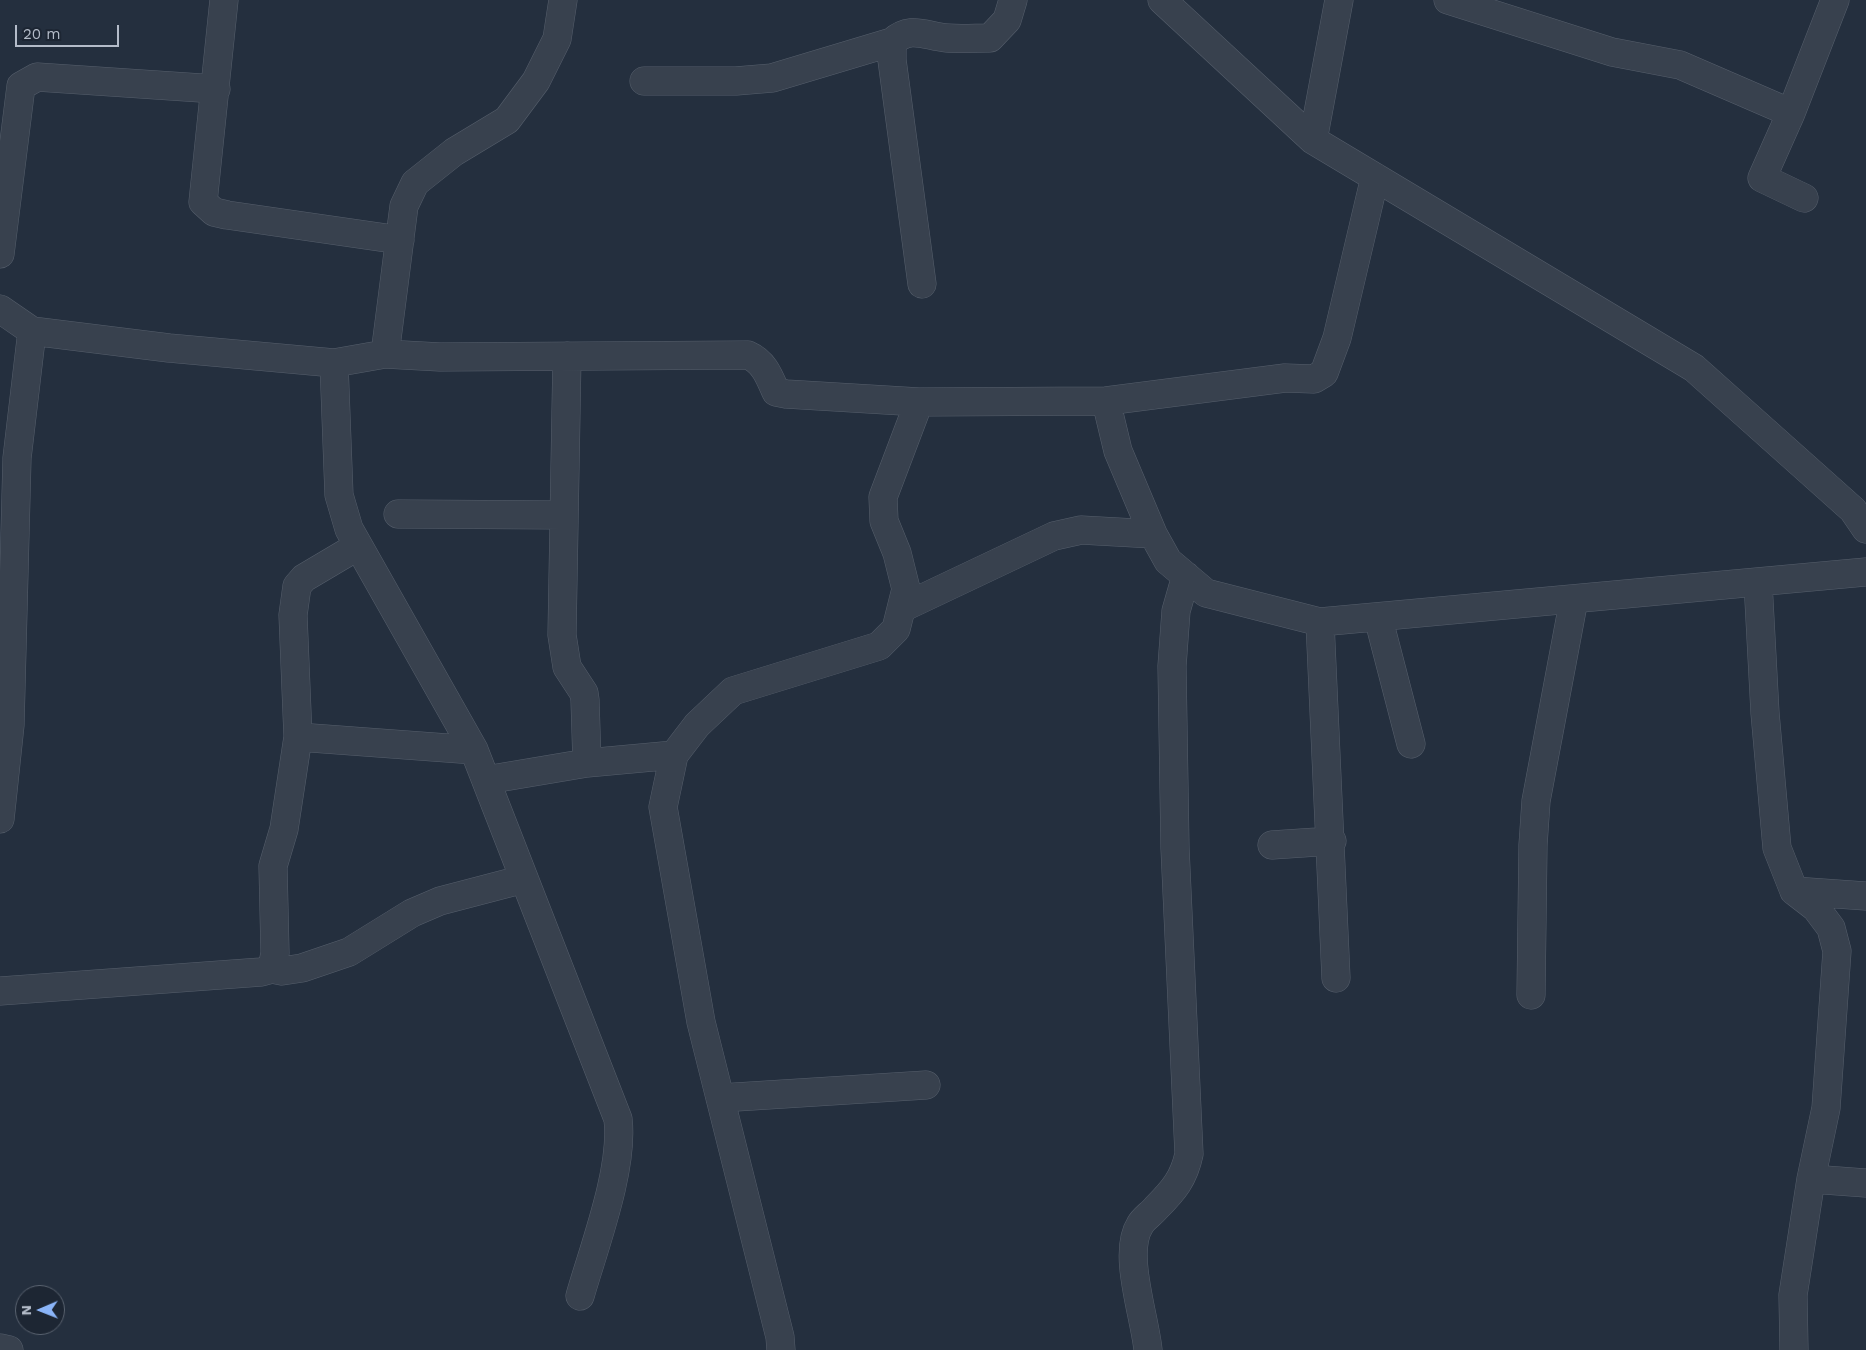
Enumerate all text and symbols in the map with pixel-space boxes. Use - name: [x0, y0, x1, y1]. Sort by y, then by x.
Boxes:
- scale bar: [18, 15, 121, 47]
- text: 20 m: [23, 25, 61, 43]
- north arrow: [15, 1285, 65, 1335]
- text: N: [18, 1305, 34, 1316]

